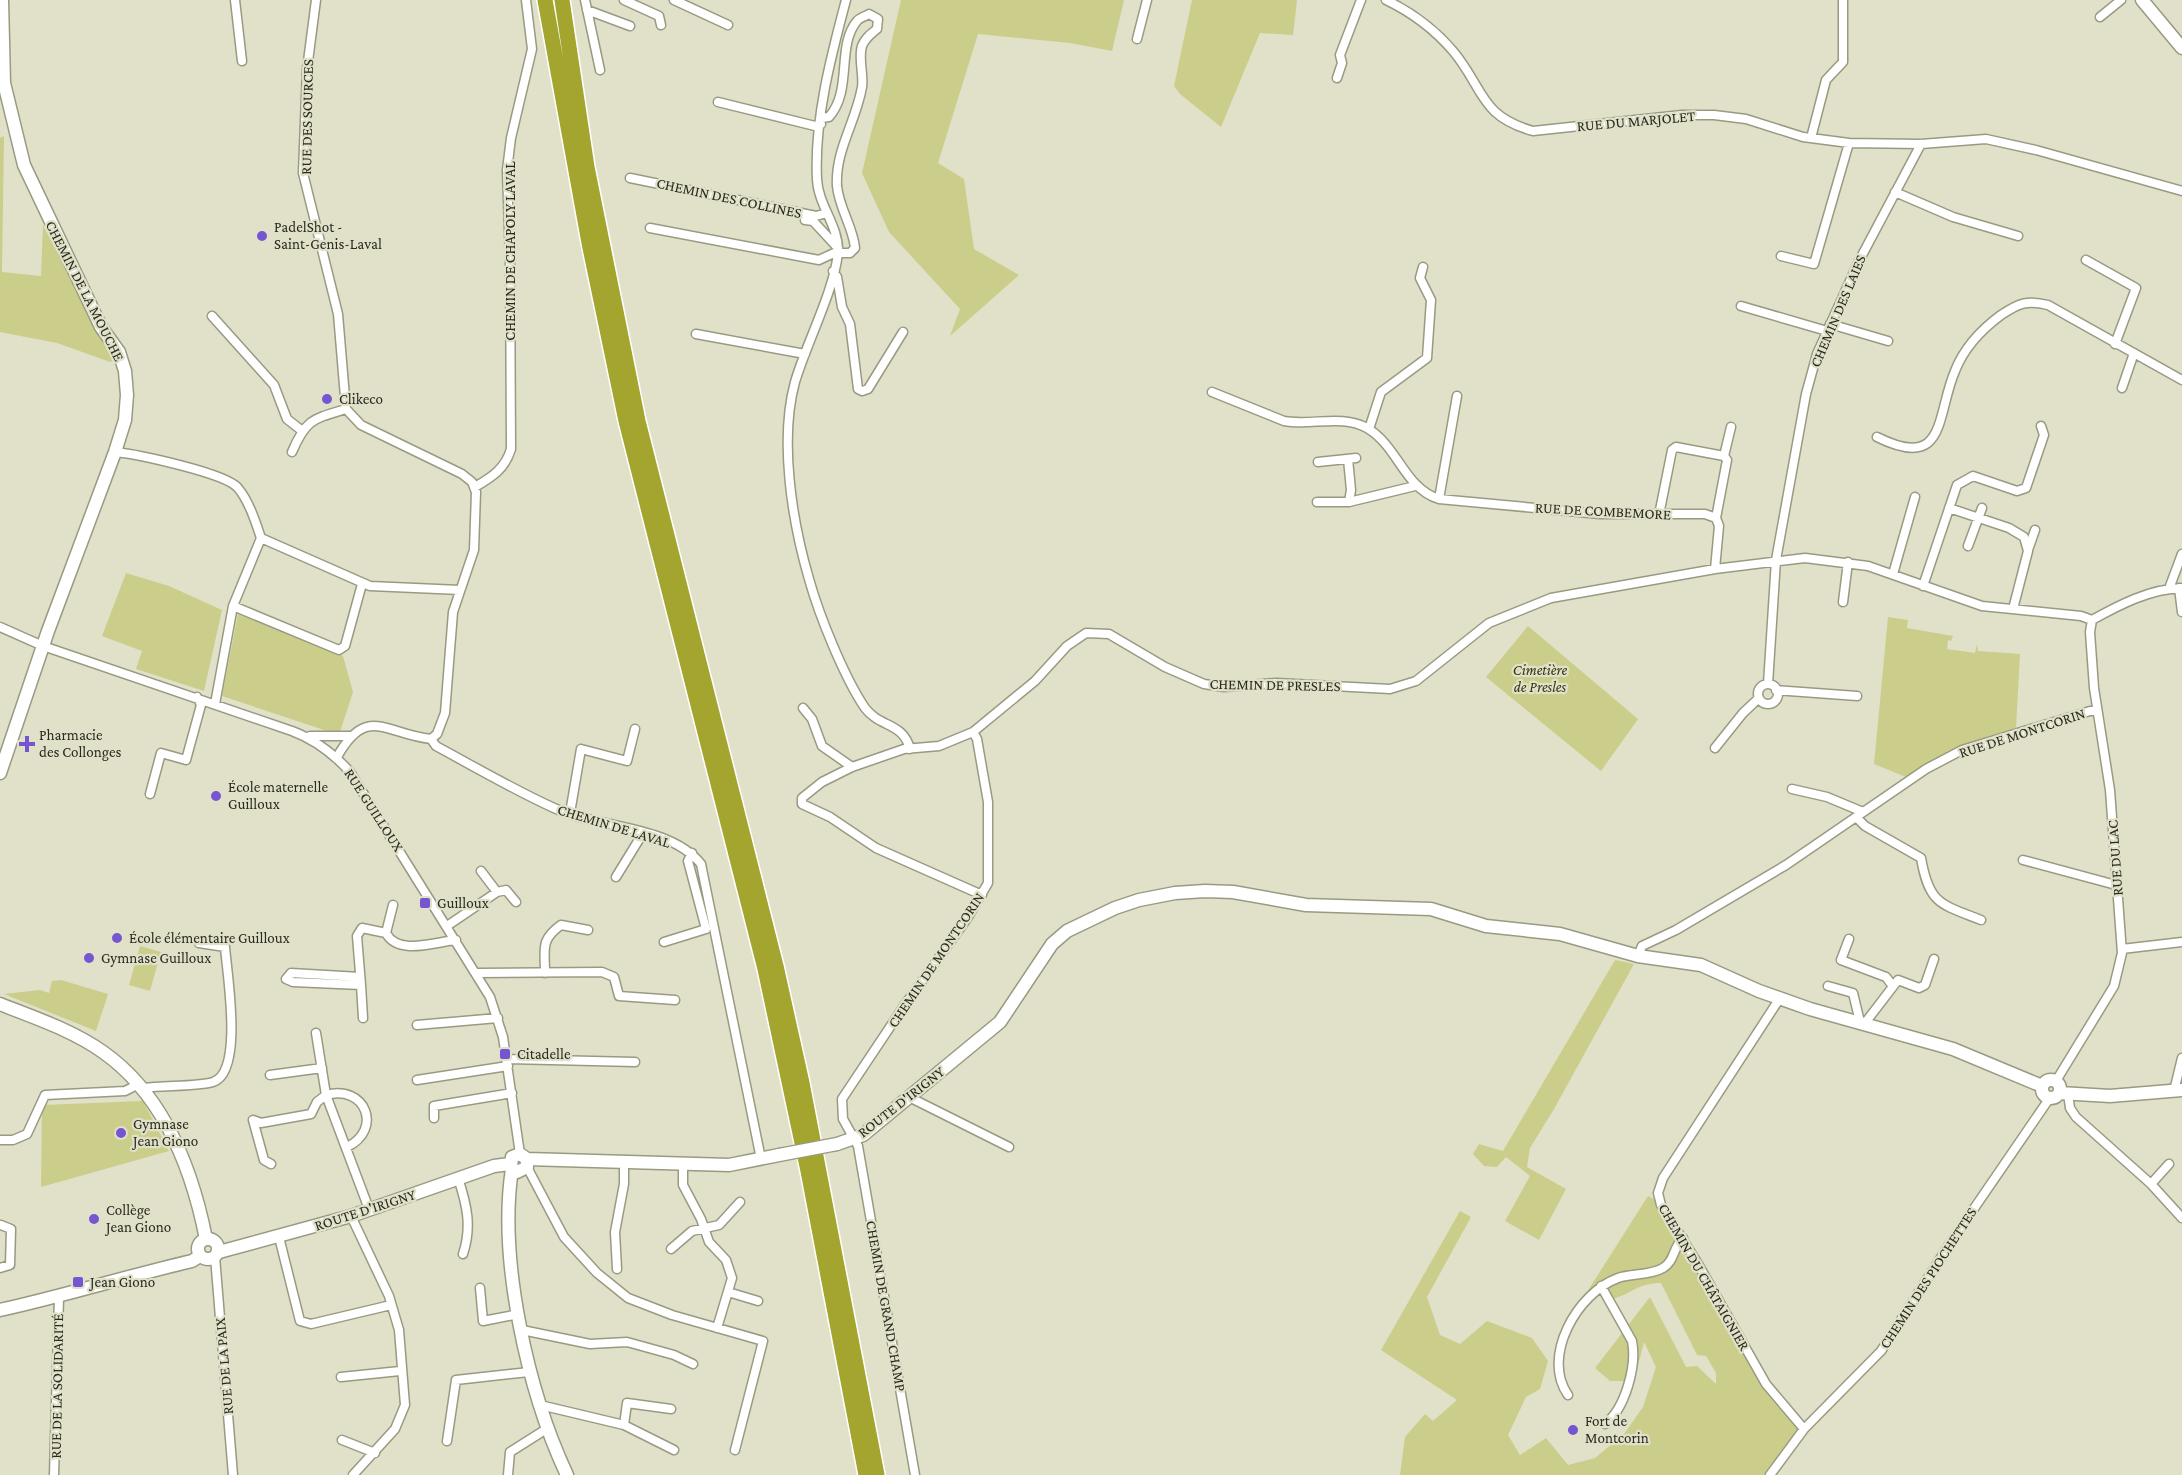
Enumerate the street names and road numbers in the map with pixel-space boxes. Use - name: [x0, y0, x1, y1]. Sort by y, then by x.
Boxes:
- street label: RUE DES SOURCES: [298, 59, 316, 175]
- street label: RUE DU MARJOLET: [1576, 108, 1696, 135]
- street label: CHEMIN DE CHAPOLY LAVAL: [502, 161, 518, 341]
- street label: CHEMIN DES COLLINES: [655, 175, 803, 221]
- street label: CHEMIN DE LA MOUCHE: [43, 218, 127, 364]
- street label: CHEMIN DES LAIES: [1807, 253, 1869, 369]
- street label: RUE DE COMBEMORE: [1535, 499, 1671, 523]
- street label: CHEMIN DE PRESLES: [1209, 676, 1341, 694]
- street label: RUE DE MONTCORIN: [1957, 705, 2087, 761]
- street label: RUE GUILLOUX: [341, 766, 407, 855]
- street label: CHEMIN DE LAVAL: [556, 801, 673, 851]
- street label: RUE DU LAC: [2104, 819, 2126, 897]
- street label: CHEMIN DE MONTCORIN: [885, 889, 987, 1031]
- street label: ROUTE D'IRIGNY: [855, 1063, 947, 1141]
- street label: ROUTE D'IRIGNY: [313, 1186, 418, 1234]
- street label: CHEMIN DU CHÂTAIGNIER: [1655, 1201, 1753, 1354]
- street label: CHEMIN DES PIOCHETTES: [1876, 1204, 1980, 1352]
- street label: CHEMIN DE GRAND CHAMP: [863, 1219, 909, 1393]
- street label: RUE DE LA SOLIDARITÉ: [48, 1313, 66, 1459]
- street label: RUE DE LA PAIX: [212, 1316, 236, 1415]

